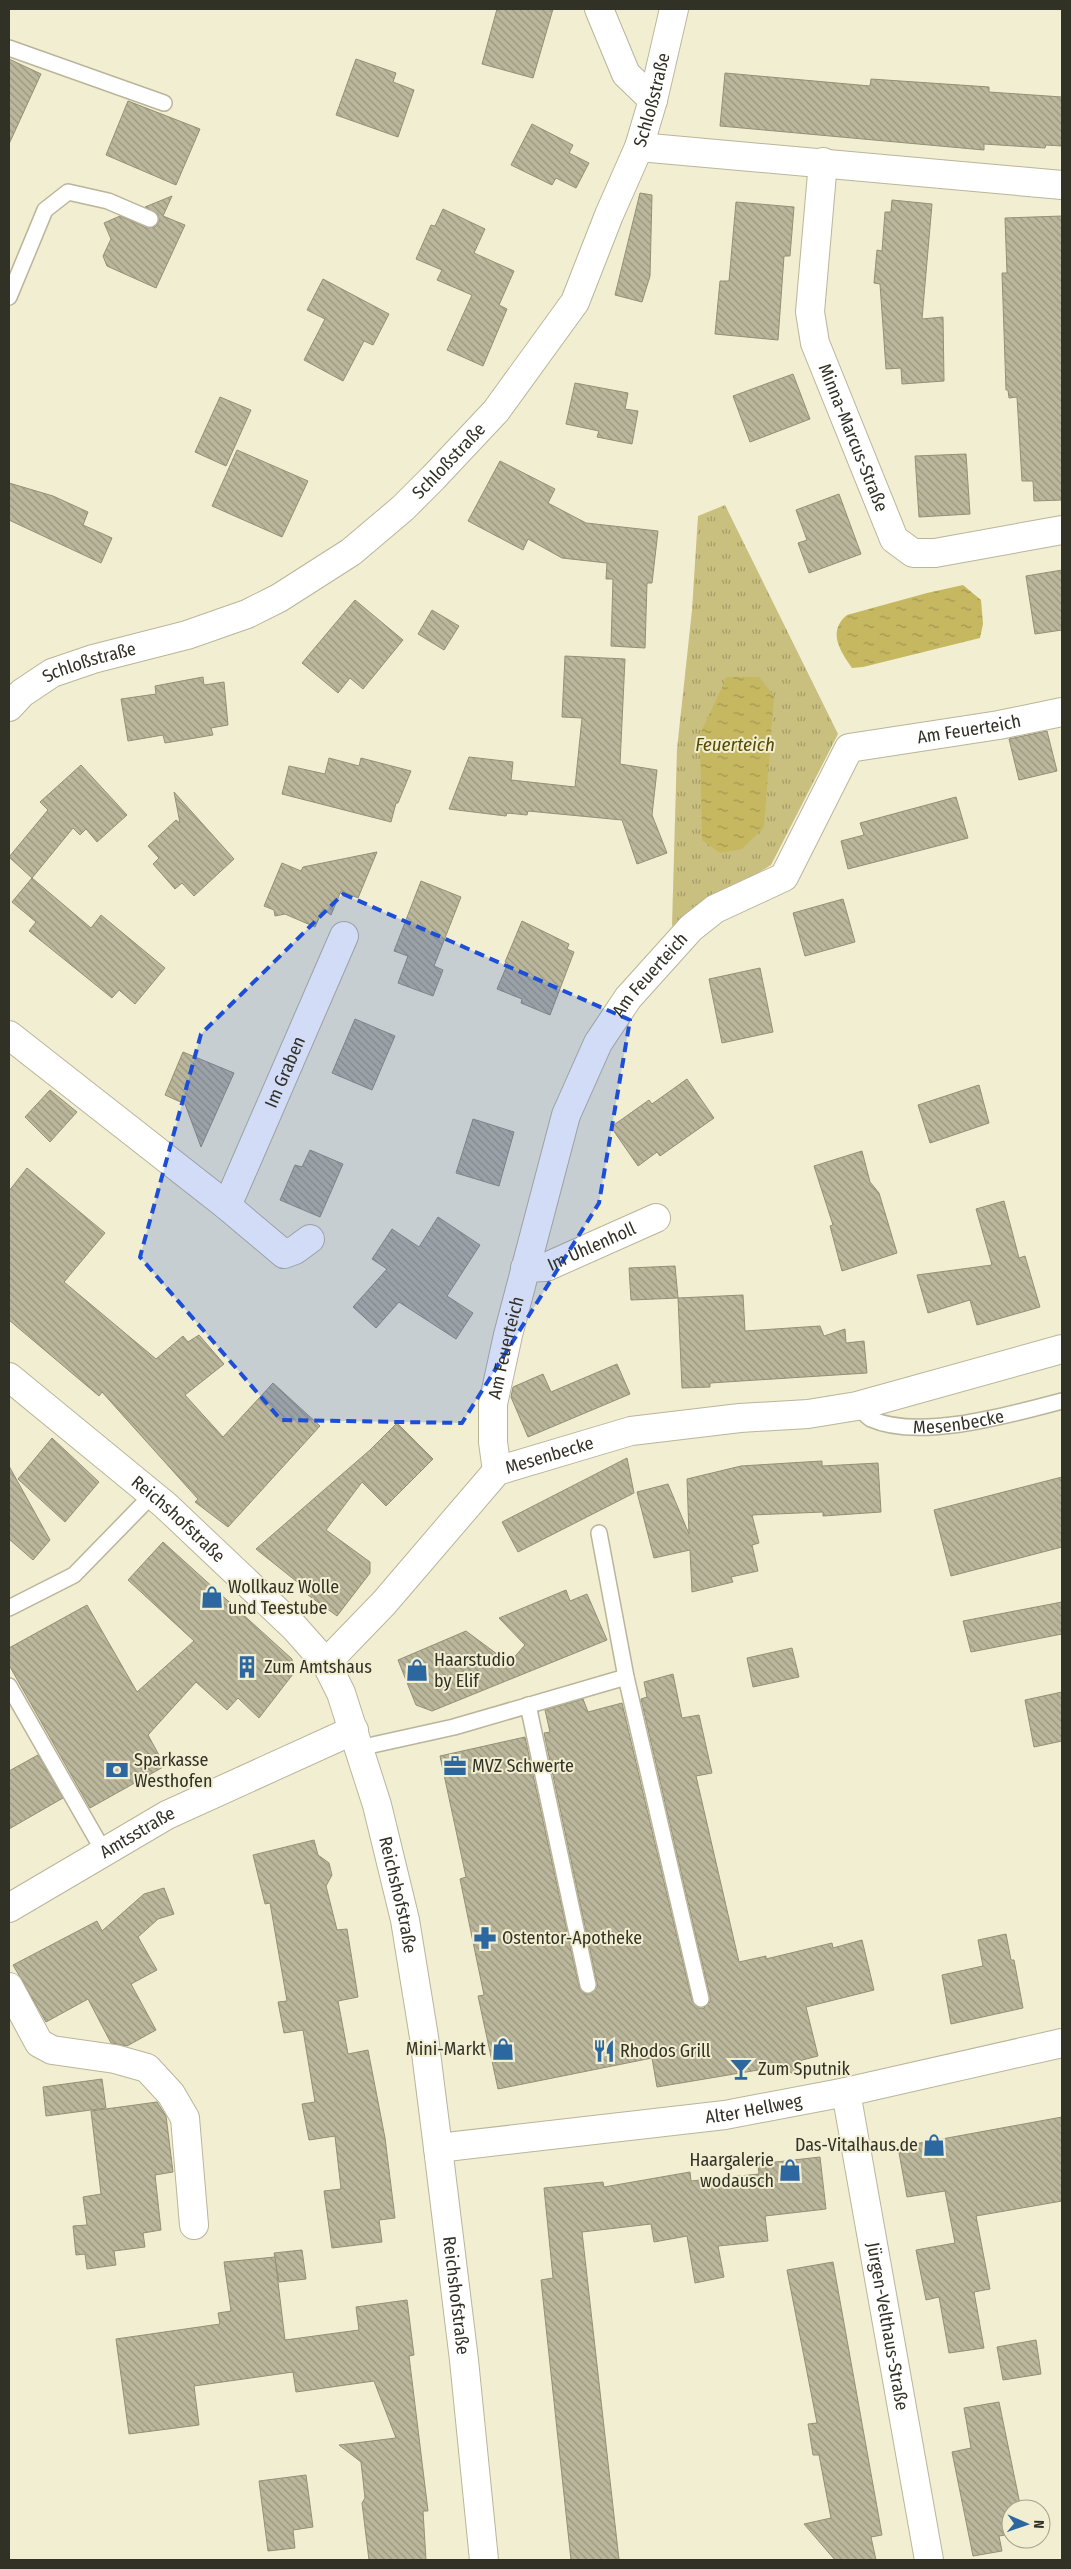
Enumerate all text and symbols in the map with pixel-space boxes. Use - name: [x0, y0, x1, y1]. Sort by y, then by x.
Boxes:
- street label: Schloßstraße: [629, 51, 675, 150]
- street label: Minna-Marcus-Straße: [814, 361, 893, 515]
- street label: Schloßstraße: [407, 418, 490, 504]
- street label: Schloßstraße: [38, 637, 138, 687]
- street label: Am Feuerteich: [916, 710, 1023, 748]
- water label: Feuerteich: [695, 733, 775, 756]
- street label: Am Feuerteich: [607, 928, 692, 1021]
- street label: Im Graben: [260, 1033, 310, 1111]
- street label: Im Uhlenholl: [544, 1217, 639, 1276]
- street label: Am Feuerteich: [483, 1294, 529, 1401]
- street label: Mesenbecke: [913, 1405, 1006, 1438]
- street label: Mesenbecke: [503, 1432, 596, 1479]
- street label: Reichshofstraße: [127, 1471, 230, 1567]
- place label: Wollkauz Wolle und Teestube: [228, 1576, 339, 1619]
- shop icon: Wollkauz Wolle und Teestube: [199, 1584, 225, 1610]
- place label: Haarstudio by Elif: [434, 1649, 515, 1692]
- building icon: Zum Amtshaus: [234, 1654, 260, 1680]
- place label: Zum Amtshaus: [264, 1656, 372, 1678]
- shop icon: Haarstudio by Elif: [404, 1657, 430, 1683]
- place label: Sparkasse Westhofen: [134, 1749, 212, 1792]
- office icon: MVZ Schwerte: [442, 1753, 468, 1779]
- place label: MVZ Schwerte: [472, 1755, 574, 1777]
- bank icon: Sparkasse Westhofen: [104, 1757, 130, 1783]
- street label: Amtsstraße: [96, 1802, 178, 1863]
- street label: Reichshofstraße: [374, 1834, 421, 1955]
- pharmacy icon: Ostentor-Apotheke: [472, 1925, 498, 1951]
- place label: Ostentor-Apotheke: [502, 1927, 642, 1949]
- shop icon: Mini-Markt: [490, 2036, 516, 2062]
- place label: Mini-Markt: [406, 2038, 486, 2060]
- restaurant icon: Rhodos Grill: [591, 2038, 617, 2064]
- place label: Rhodos Grill: [620, 2040, 711, 2062]
- bar icon: Zum Sputnik: [728, 2056, 754, 2082]
- place label: Zum Sputnik: [758, 2058, 850, 2080]
- street label: Alter Hellweg: [704, 2090, 804, 2128]
- shop icon: Das-Vitalhaus.de: [921, 2132, 947, 2158]
- place label: Das-Vitalhaus.de: [795, 2134, 918, 2156]
- place label: Haargalerie wodausch: [689, 2149, 774, 2192]
- shop icon: Haargalerie wodausch: [777, 2157, 803, 2183]
- street label: Reichshofstraße: [438, 2235, 474, 2356]
- street label: Jürgen-Velthaus-Straße: [862, 2240, 913, 2412]
- north arrow: [1001, 2499, 1051, 2549]
- text: N: [1030, 2520, 1047, 2529]

